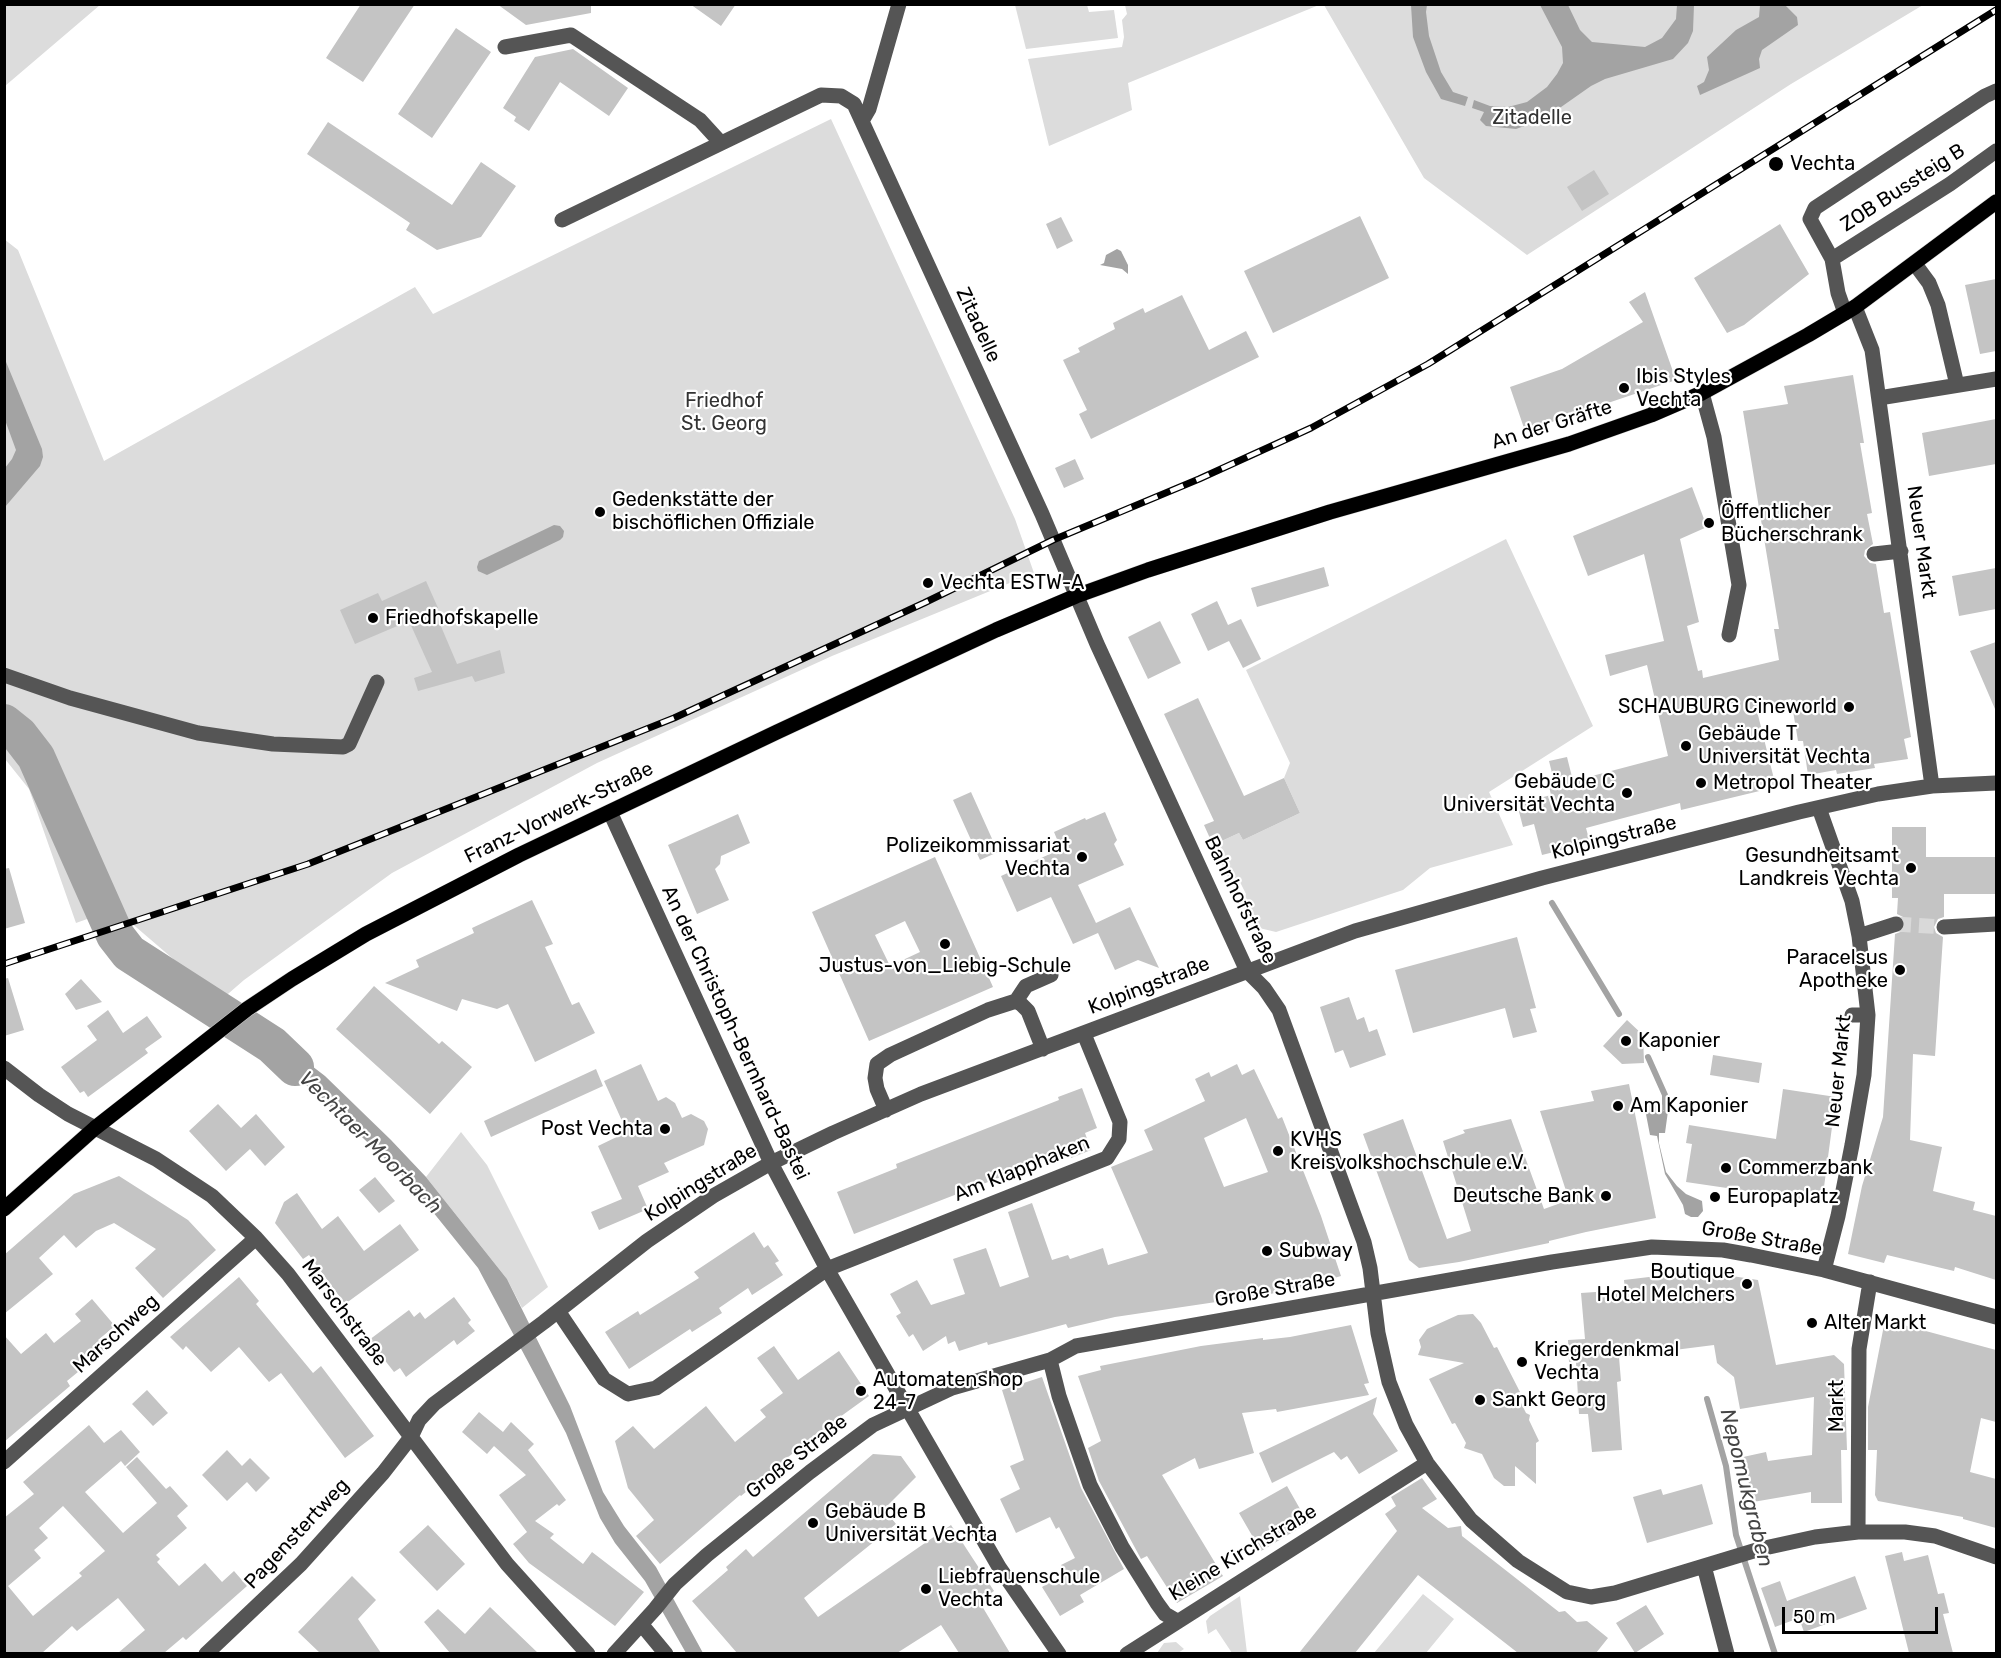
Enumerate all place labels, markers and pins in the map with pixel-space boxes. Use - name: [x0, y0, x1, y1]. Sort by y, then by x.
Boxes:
- place label: Vechta: [1790, 152, 1855, 176]
- marker: Vechta: [1767, 155, 1785, 173]
- place label: Ibis Styles Vechta: [1636, 365, 1731, 412]
- marker: Ibis Styles Vechta: [1617, 381, 1631, 395]
- place label: Gedenkstätte der bischöflichen Offiziale: [612, 488, 815, 535]
- place label: Öffentlicher Bücherschrank: [1721, 500, 1863, 547]
- marker: Gedenkstätte der bischöflichen Offiziale: [593, 505, 607, 519]
- marker: Öffentlicher Bücherschrank: [1702, 516, 1716, 530]
- place label: Vechta ESTW-A: [940, 571, 1084, 595]
- marker: Vechta ESTW-A: [921, 576, 935, 590]
- place label: Friedhofskapelle: [385, 606, 539, 630]
- marker: Friedhofskapelle: [366, 611, 380, 625]
- place label: SCHAUBURG Cineworld: [1618, 695, 1837, 719]
- marker: SCHAUBURG Cineworld: [1842, 700, 1856, 714]
- place label: Gebäude T Universität Vechta: [1698, 722, 1870, 769]
- marker: Gebäude T Universität Vechta: [1679, 739, 1693, 753]
- place label: Gebäude C Universität Vechta: [1443, 770, 1615, 817]
- place label: Metropol Theater: [1713, 771, 1872, 795]
- marker: Metropol Theater: [1694, 776, 1708, 790]
- marker: Gebäude C Universität Vechta: [1620, 786, 1634, 800]
- place label: Polizeikommissariat Vechta: [886, 834, 1070, 881]
- place label: Gesundheitsamt Landkreis Vechta: [1739, 844, 1899, 891]
- marker: Polizeikommissariat Vechta: [1075, 850, 1089, 864]
- marker: Gesundheitsamt Landkreis Vechta: [1904, 861, 1918, 875]
- marker: Justus-von_Liebig-Schule: [938, 937, 952, 951]
- place label: Paracelsus Apotheke: [1786, 946, 1888, 993]
- place label: Justus-von_Liebig-Schule: [819, 954, 1071, 978]
- marker: Paracelsus Apotheke: [1893, 963, 1907, 977]
- place label: Kaponier: [1638, 1029, 1720, 1053]
- marker: Kaponier: [1619, 1034, 1633, 1048]
- place label: Am Kaponier: [1630, 1094, 1748, 1118]
- marker: Am Kaponier: [1611, 1099, 1625, 1113]
- place label: Post Vechta: [541, 1117, 653, 1141]
- marker: Post Vechta: [658, 1122, 672, 1136]
- place label: KVHS Kreisvolkshochschule e.V.: [1290, 1128, 1528, 1175]
- marker: KVHS Kreisvolkshochschule e.V.: [1271, 1144, 1285, 1158]
- place label: Commerzbank: [1738, 1156, 1873, 1180]
- marker: Commerzbank: [1719, 1161, 1733, 1175]
- place label: Deutsche Bank: [1453, 1184, 1594, 1208]
- place label: Europaplatz: [1727, 1185, 1839, 1209]
- marker: Deutsche Bank: [1599, 1189, 1613, 1203]
- marker: Europaplatz: [1708, 1190, 1722, 1204]
- place label: Subway: [1279, 1239, 1353, 1263]
- marker: Subway: [1260, 1244, 1274, 1258]
- place label: Boutique Hotel Melchers: [1596, 1260, 1735, 1307]
- marker: Boutique Hotel Melchers: [1740, 1277, 1754, 1291]
- place label: Alter Markt: [1824, 1311, 1926, 1335]
- marker: Alter Markt: [1805, 1316, 1819, 1330]
- place label: Kriegerdenkmal Vechta: [1534, 1338, 1679, 1385]
- marker: Kriegerdenkmal Vechta: [1515, 1355, 1529, 1369]
- place label: Automatenshop 24-7: [873, 1368, 1023, 1415]
- marker: Automatenshop 24-7: [854, 1384, 868, 1398]
- place label: Sankt Georg: [1492, 1388, 1606, 1412]
- marker: Sankt Georg: [1473, 1393, 1487, 1407]
- place label: Gebäude B Universität Vechta: [825, 1500, 997, 1547]
- marker: Gebäude B Universität Vechta: [806, 1516, 820, 1530]
- place label: Liebfrauenschule Vechta: [938, 1565, 1100, 1612]
- marker: Liebfrauenschule Vechta: [919, 1582, 933, 1596]

